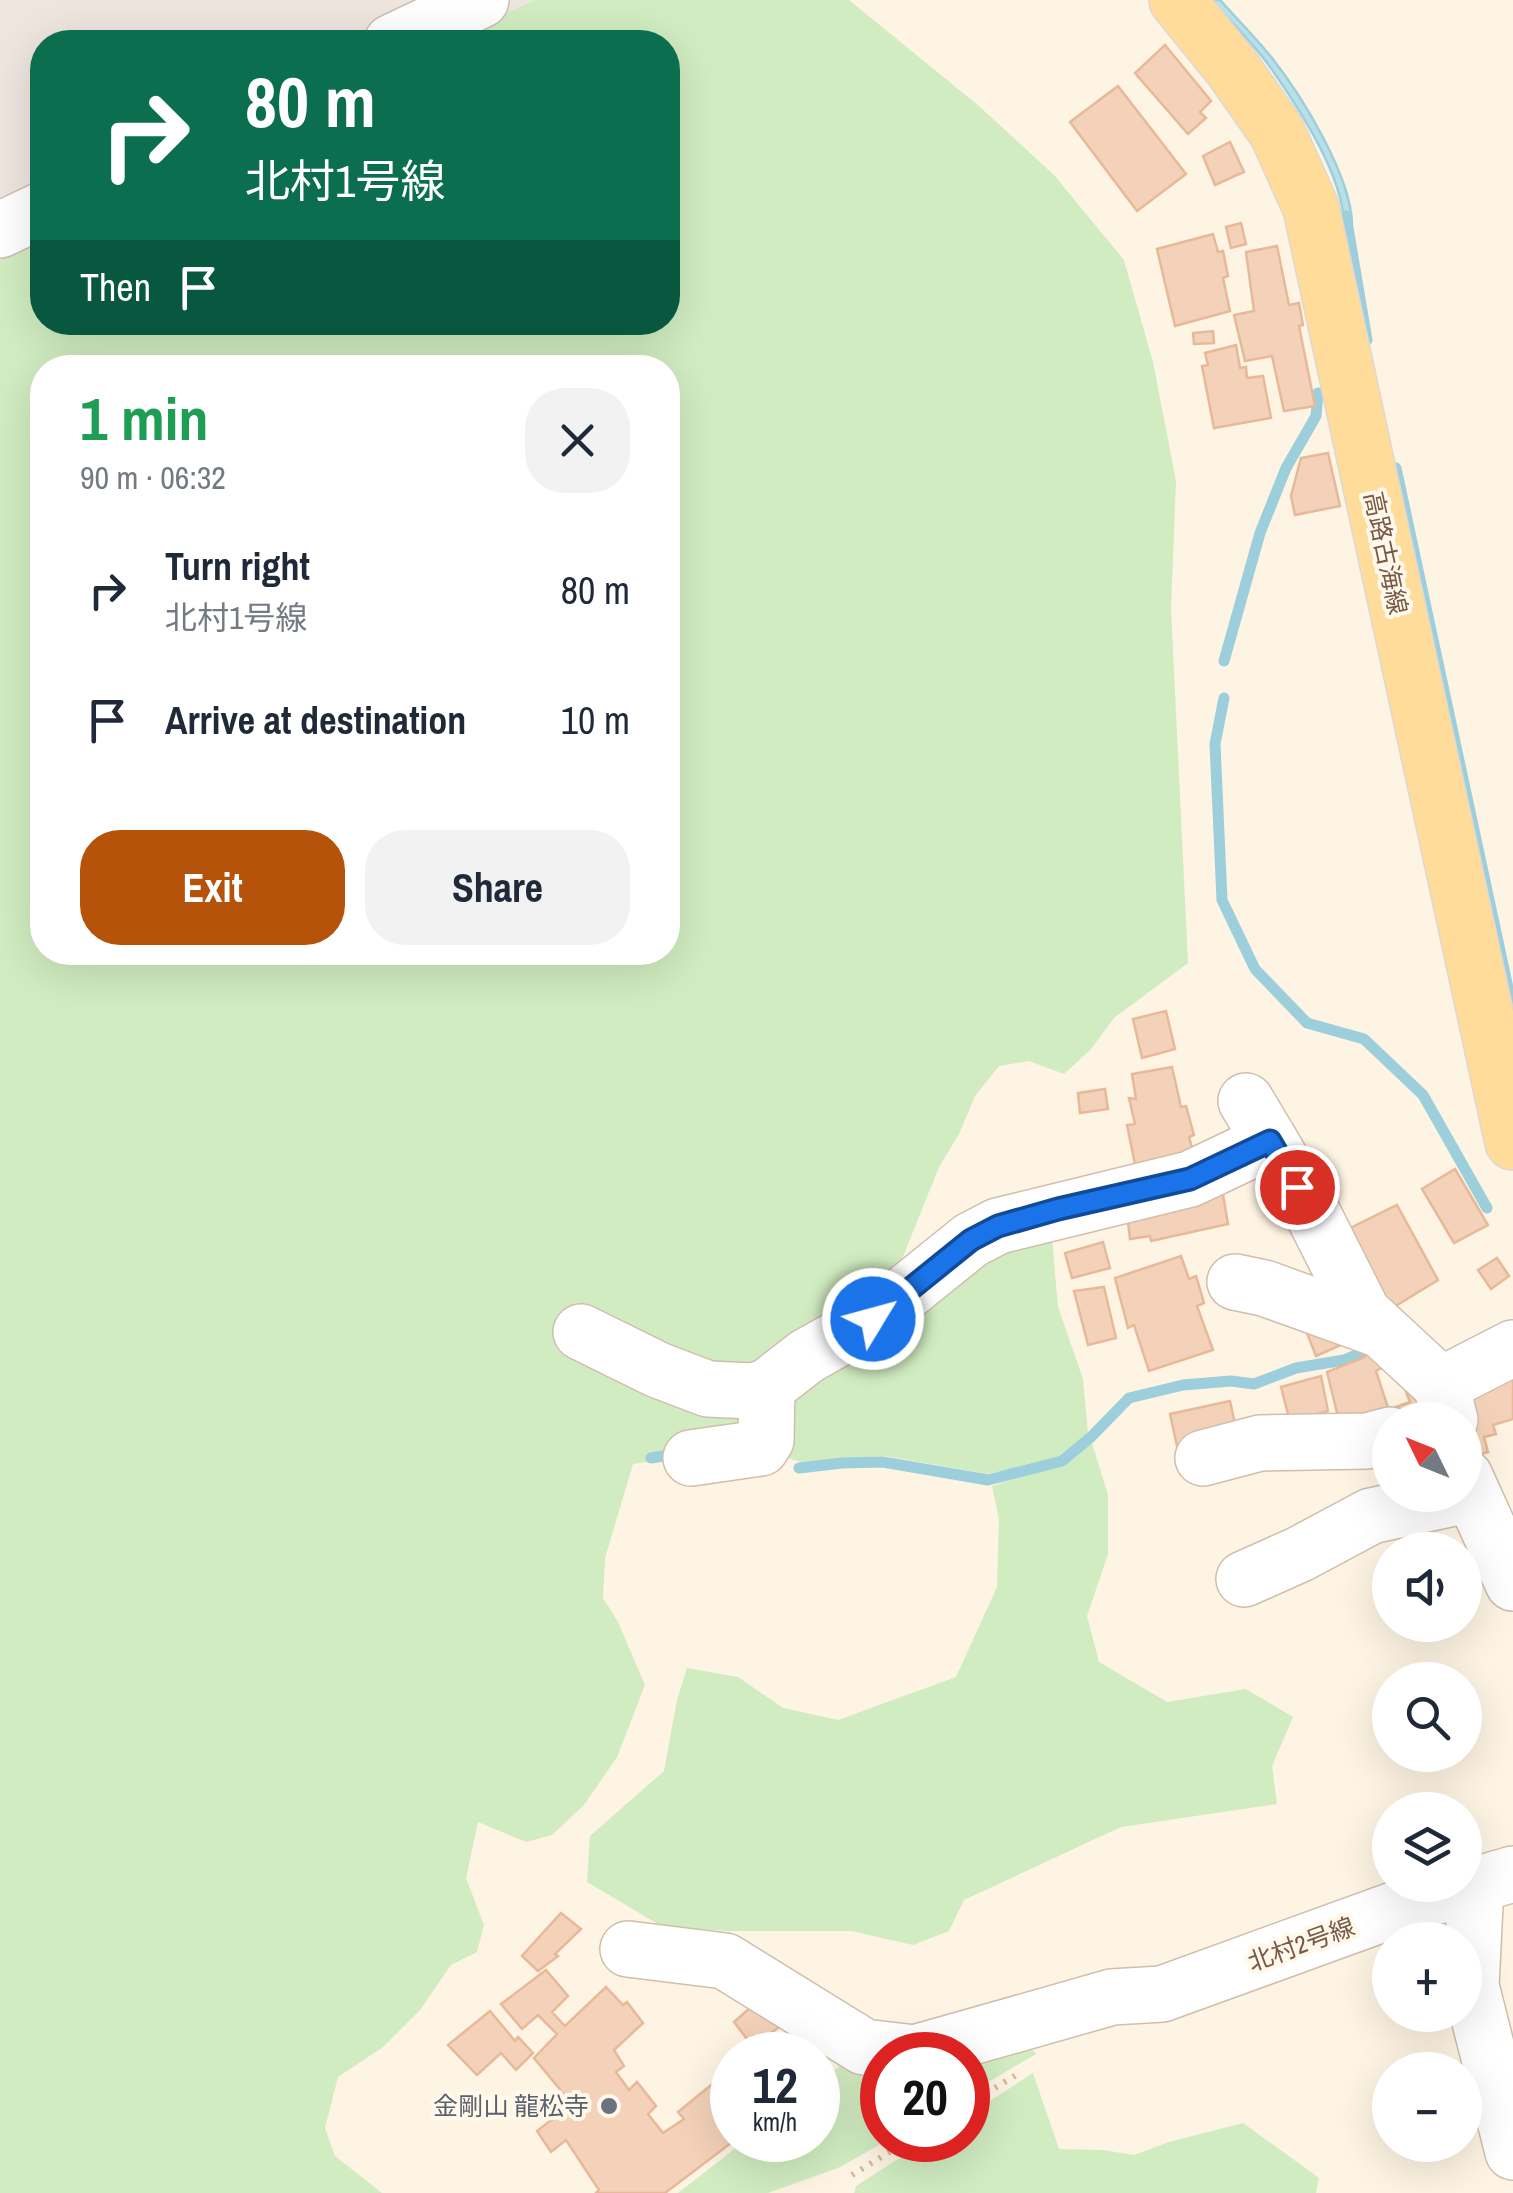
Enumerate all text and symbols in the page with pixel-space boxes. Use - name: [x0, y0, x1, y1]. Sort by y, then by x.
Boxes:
- text: 80 m: [245, 55, 376, 149]
- icon: right: [80, 70, 210, 200]
- text: 北村1号線: [245, 150, 446, 211]
- icon: arrive: [171, 260, 226, 315]
- text: Then: [80, 262, 151, 313]
- text: 1 min: [80, 378, 209, 459]
- button: close: [525, 388, 630, 493]
- text: 90 m · 06:32: [80, 456, 226, 499]
- street label: 高路古海線: [1356, 488, 1416, 618]
- text: Turn right: [165, 541, 310, 592]
- icon: right: [80, 563, 135, 618]
- text: 80 m: [561, 565, 630, 616]
- text: 北村1号線: [165, 596, 308, 639]
- icon: arrive: [80, 693, 135, 748]
- text: Arrive at destination: [165, 695, 466, 746]
- text: 10 m: [561, 695, 630, 746]
- button: Exit: [80, 830, 345, 945]
- button: Share: [365, 830, 630, 945]
- pin: [1255, 1145, 1340, 1230]
- icon: arrive: [1270, 1160, 1325, 1215]
- position arrow: [821, 1267, 925, 1371]
- north arrow: [1372, 1402, 1482, 1512]
- map controls: [1372, 1402, 1482, 2162]
- button: sound: [1372, 1532, 1482, 1642]
- button: search: [1372, 1662, 1482, 1772]
- button: layers: [1372, 1792, 1482, 1902]
- street label: 北村2号線: [1243, 1909, 1359, 1979]
- button: +: [1372, 1922, 1482, 2032]
- speed limit sign: 20: [860, 2032, 990, 2162]
- text: 12: [752, 2051, 798, 2119]
- button: −: [1372, 2052, 1482, 2162]
- place label: 金剛山 龍松寺: [433, 2089, 589, 2123]
- marker: 金剛山 龍松寺: [598, 2095, 620, 2117]
- text: km/h: [753, 2105, 797, 2139]

